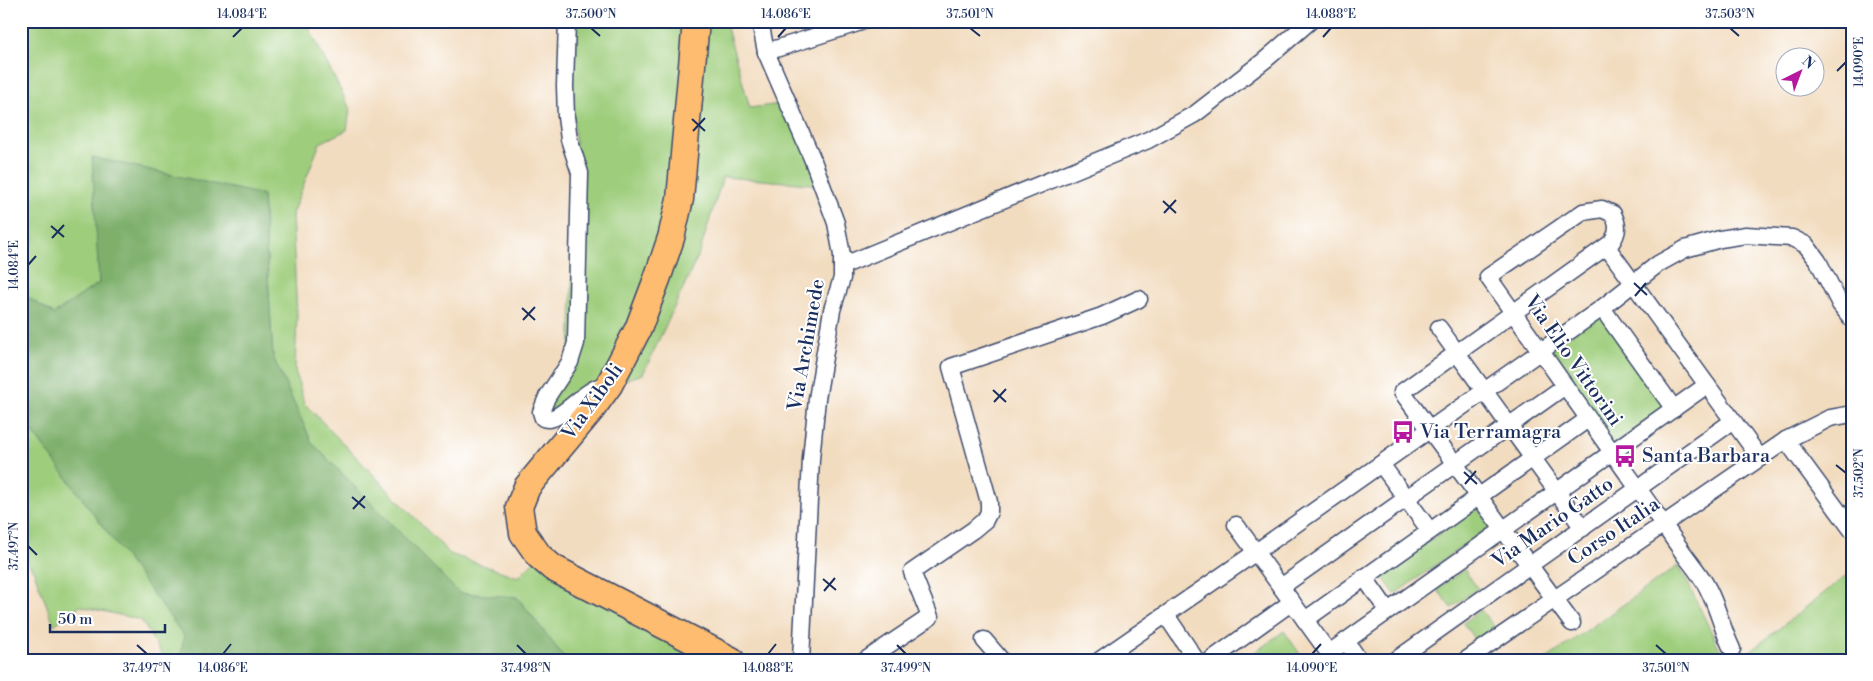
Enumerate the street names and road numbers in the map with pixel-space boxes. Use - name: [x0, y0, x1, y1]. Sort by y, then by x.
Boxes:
- street label: Via Archimede: [783, 277, 831, 414]
- street label: Via Elio Vittorini: [1518, 290, 1628, 432]
- street label: Via Xiboli: [556, 358, 630, 446]
- street label: Via Mario Gatto: [1487, 472, 1619, 575]
- street label: Corso Italia: [1563, 492, 1665, 572]

